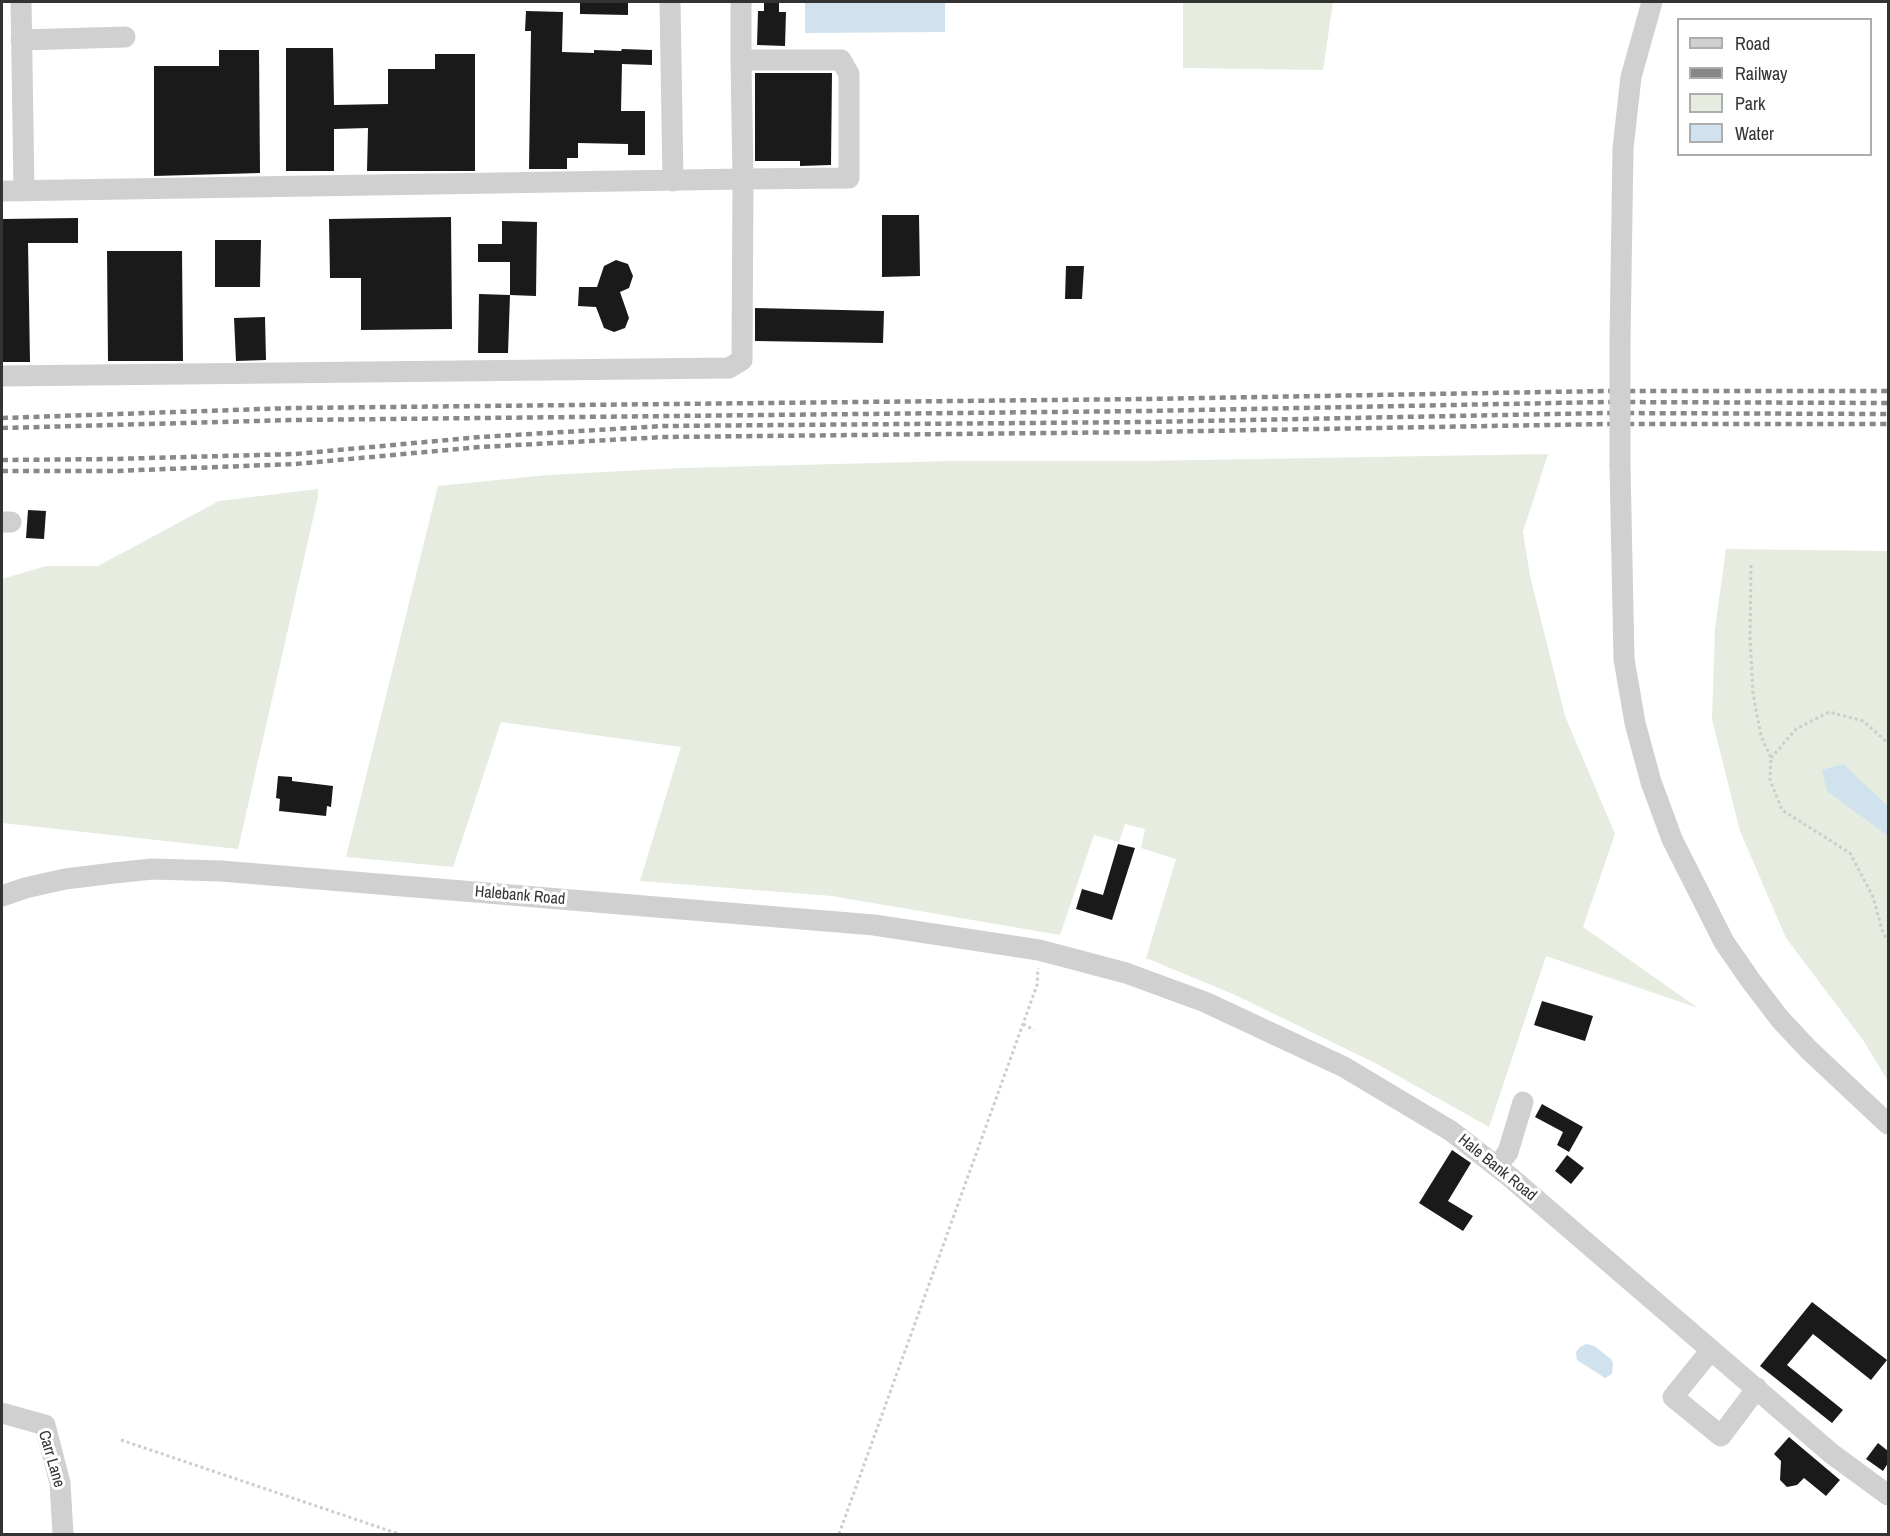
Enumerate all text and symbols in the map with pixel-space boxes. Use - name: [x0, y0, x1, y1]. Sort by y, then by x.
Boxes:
- legend: [1677, 18, 1872, 156]
- text: Road: [1735, 31, 1770, 56]
- text: Railway: [1735, 61, 1788, 86]
- text: Park: [1735, 91, 1765, 116]
- text: Water: [1735, 121, 1774, 146]
- street label: Halebank Road: [474, 882, 566, 910]
- street label: Hale Bank Road: [1454, 1130, 1540, 1206]
- street label: Carr Lane: [34, 1428, 68, 1490]

